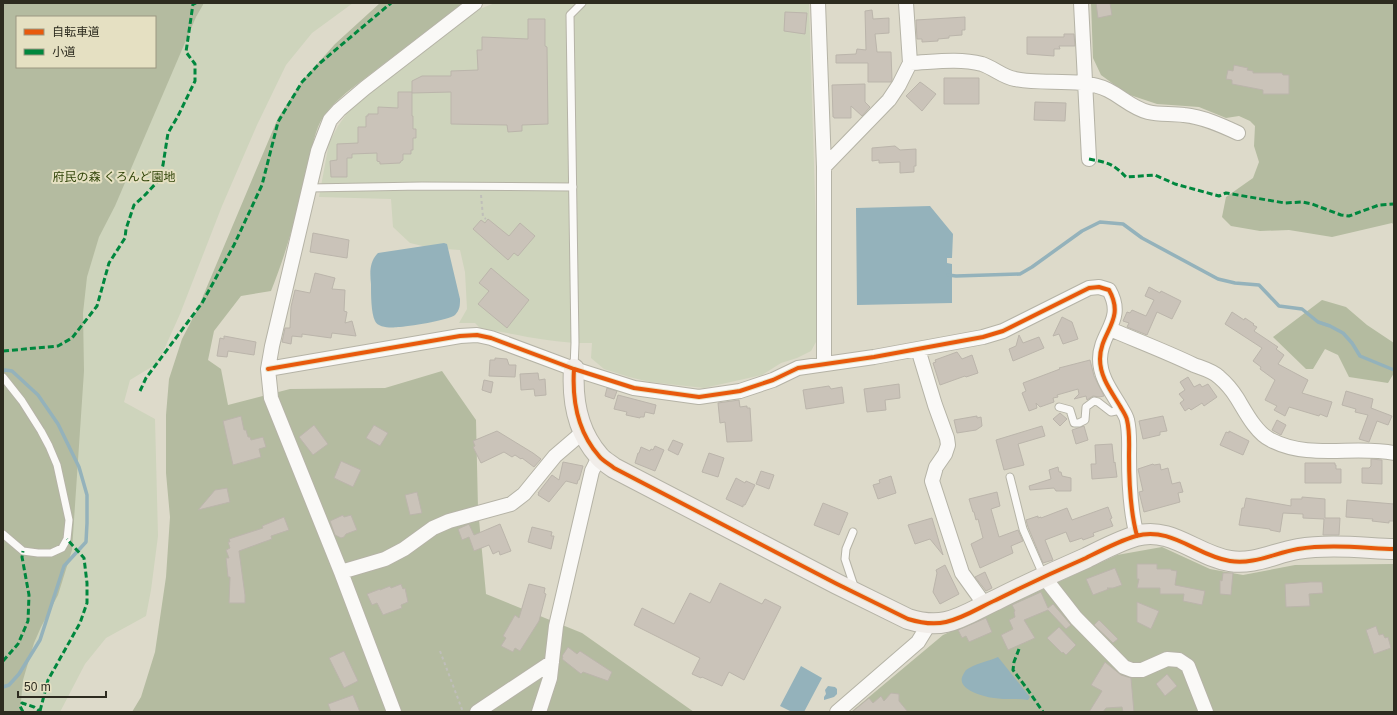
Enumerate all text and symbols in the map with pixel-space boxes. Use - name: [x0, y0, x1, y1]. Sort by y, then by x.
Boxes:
- legend: [16, 16, 156, 68]
- text: 自転車道: [52, 25, 100, 39]
- text: 小道: [52, 45, 76, 59]
- park label: 府民の森 くろんど園地: [53, 170, 175, 184]
- scale bar: [18, 673, 106, 699]
- text: 50 m: [24, 680, 51, 694]

